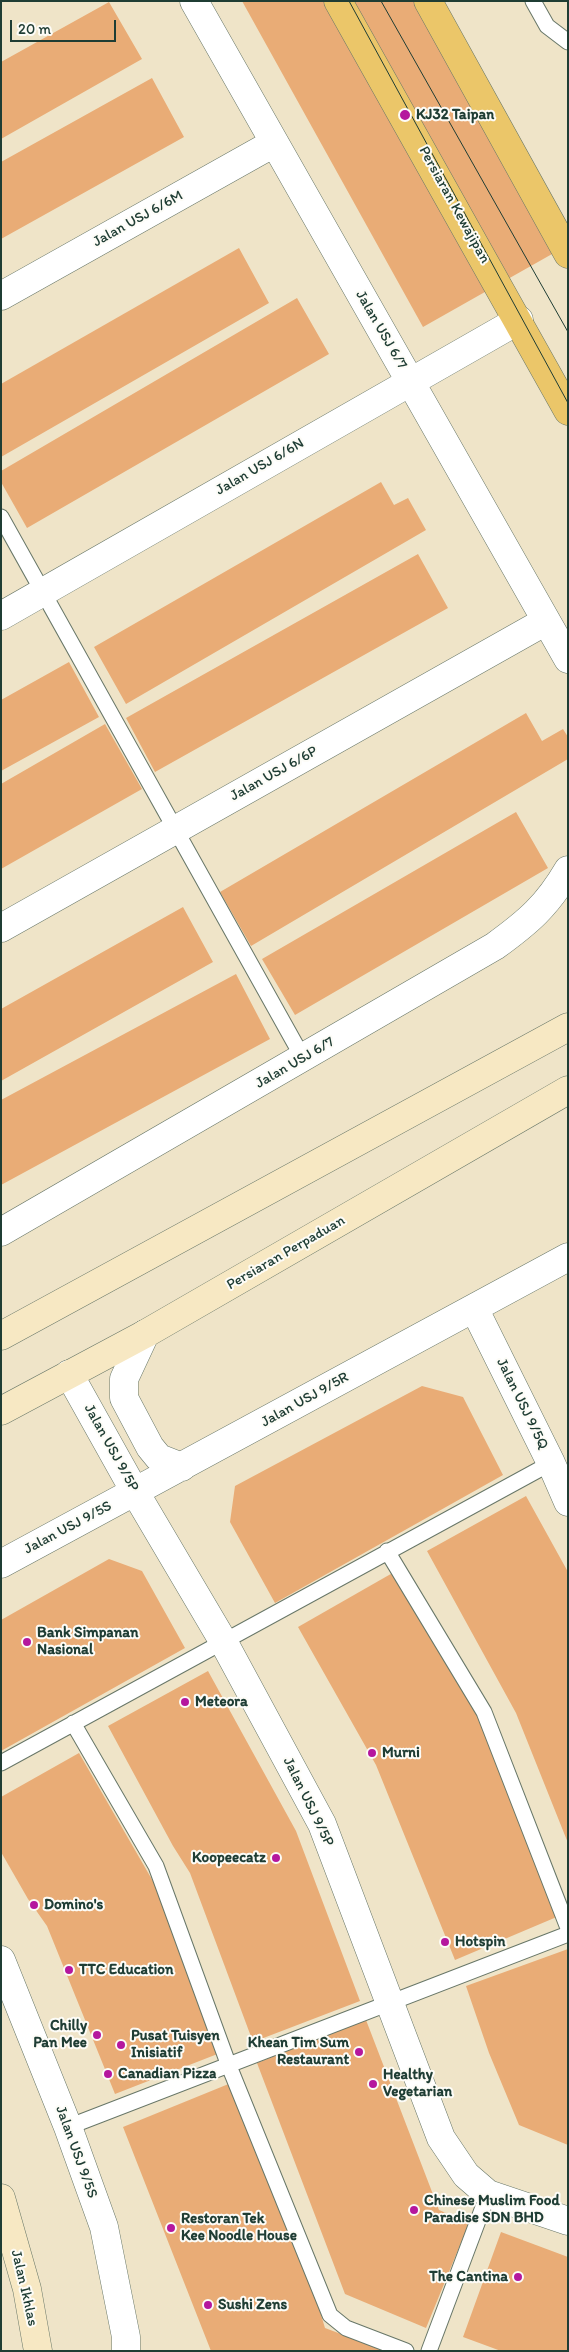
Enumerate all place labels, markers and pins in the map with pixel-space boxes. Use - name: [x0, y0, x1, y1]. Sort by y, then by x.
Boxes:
- place label: KJ32 Taipan: [416, 106, 494, 124]
- marker: KJ32 Taipan: [398, 108, 412, 122]
- place label: Bank Simpanan Nasional: [37, 1624, 138, 1659]
- marker: Bank Simpanan Nasional: [21, 1636, 33, 1648]
- place label: Meteora: [195, 1693, 248, 1711]
- marker: Meteora: [179, 1696, 191, 1708]
- place label: Murni: [382, 1744, 420, 1762]
- marker: Murni: [366, 1747, 378, 1759]
- place label: Koopeecatz: [192, 1849, 266, 1867]
- marker: Koopeecatz: [270, 1852, 282, 1864]
- place label: Domino's: [44, 1896, 103, 1914]
- marker: Domino's: [28, 1899, 40, 1911]
- place label: Hotspin: [455, 1933, 506, 1951]
- marker: Hotspin: [439, 1936, 451, 1948]
- place label: TTC Education: [79, 1961, 174, 1979]
- marker: TTC Education: [63, 1964, 75, 1976]
- place label: Chilly Pan Mee: [33, 2017, 87, 2052]
- place label: Pusat Tuisyen Inisiatif: [131, 2027, 220, 2062]
- marker: Chilly Pan Mee: [91, 2029, 103, 2041]
- place label: Khean Tim Sum Restaurant: [248, 2034, 349, 2069]
- marker: Pusat Tuisyen Inisiatif: [115, 2039, 127, 2051]
- marker: Khean Tim Sum Restaurant: [353, 2046, 365, 2058]
- place label: Canadian Pizza: [118, 2065, 216, 2083]
- place label: Healthy Vegetarian: [383, 2066, 452, 2101]
- marker: Canadian Pizza: [102, 2068, 114, 2080]
- marker: Healthy Vegetarian: [367, 2078, 379, 2090]
- place label: Chinese Muslim Food Paradise SDN BHD: [424, 2192, 560, 2227]
- marker: Chinese Muslim Food Paradise SDN BHD: [408, 2204, 420, 2216]
- place label: Restoran Tek Kee Noodle House: [181, 2210, 297, 2245]
- marker: Restoran Tek Kee Noodle House: [165, 2222, 177, 2234]
- place label: The Cantina: [429, 2268, 508, 2286]
- marker: The Cantina: [512, 2271, 524, 2283]
- place label: Sushi Zens: [218, 2296, 287, 2314]
- marker: Sushi Zens: [202, 2299, 214, 2311]

